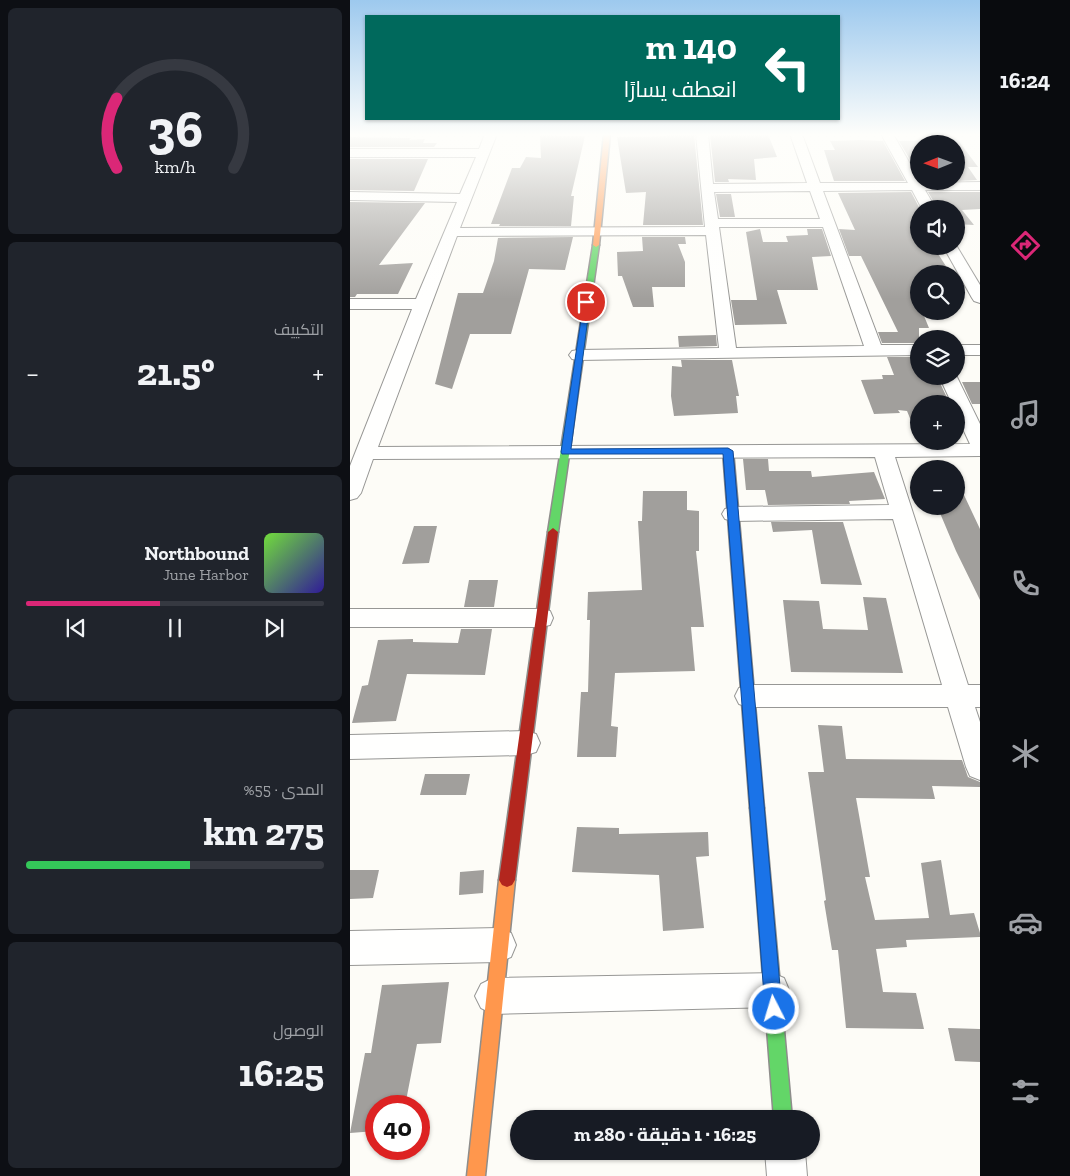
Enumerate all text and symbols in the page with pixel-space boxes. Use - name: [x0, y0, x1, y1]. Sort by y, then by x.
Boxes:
- text: 140 m: [646, 26, 737, 68]
- icon: left: [755, 35, 820, 100]
- text: 16:24: [1000, 67, 1050, 94]
- text: انعطف يسارًا: [624, 76, 737, 103]
- text: 36: [147, 98, 203, 160]
- north arrow: [910, 135, 965, 190]
- map controls: [910, 135, 965, 515]
- text: km/h: [155, 156, 195, 178]
- button: sound: [910, 200, 965, 255]
- icon: directions: [1008, 228, 1043, 263]
- button: search: [910, 265, 965, 320]
- pin: [565, 281, 607, 323]
- icon: arrive: [572, 288, 600, 316]
- text: التكييف: [274, 320, 324, 339]
- button: layers: [910, 330, 965, 385]
- text: 21.5°: [137, 349, 215, 395]
- text: −: [26, 357, 39, 390]
- text: +: [312, 357, 324, 390]
- button: +: [910, 395, 965, 450]
- icon: music: [1008, 397, 1043, 432]
- button: −: [910, 460, 965, 515]
- text: Northbound: [144, 542, 249, 565]
- text: June Harbor: [163, 565, 249, 584]
- icon: phone: [1008, 566, 1043, 601]
- icon: previous: [62, 614, 90, 642]
- icon: pause: [161, 614, 189, 642]
- icon: next: [260, 614, 288, 642]
- icon: climate: [1008, 736, 1043, 771]
- text: المدى · 55%: [243, 780, 324, 799]
- text: 275 km: [204, 809, 324, 855]
- icon: car: [1008, 905, 1043, 940]
- position arrow: [747, 982, 799, 1034]
- text: الوصول: [273, 1021, 324, 1040]
- text: 16:25: [239, 1050, 324, 1096]
- icon: filters: [1008, 1074, 1043, 1109]
- speed limit sign: 40: [365, 1095, 430, 1160]
- text: 16:25 · 1 دقيقة · 280 m: [574, 1123, 756, 1146]

